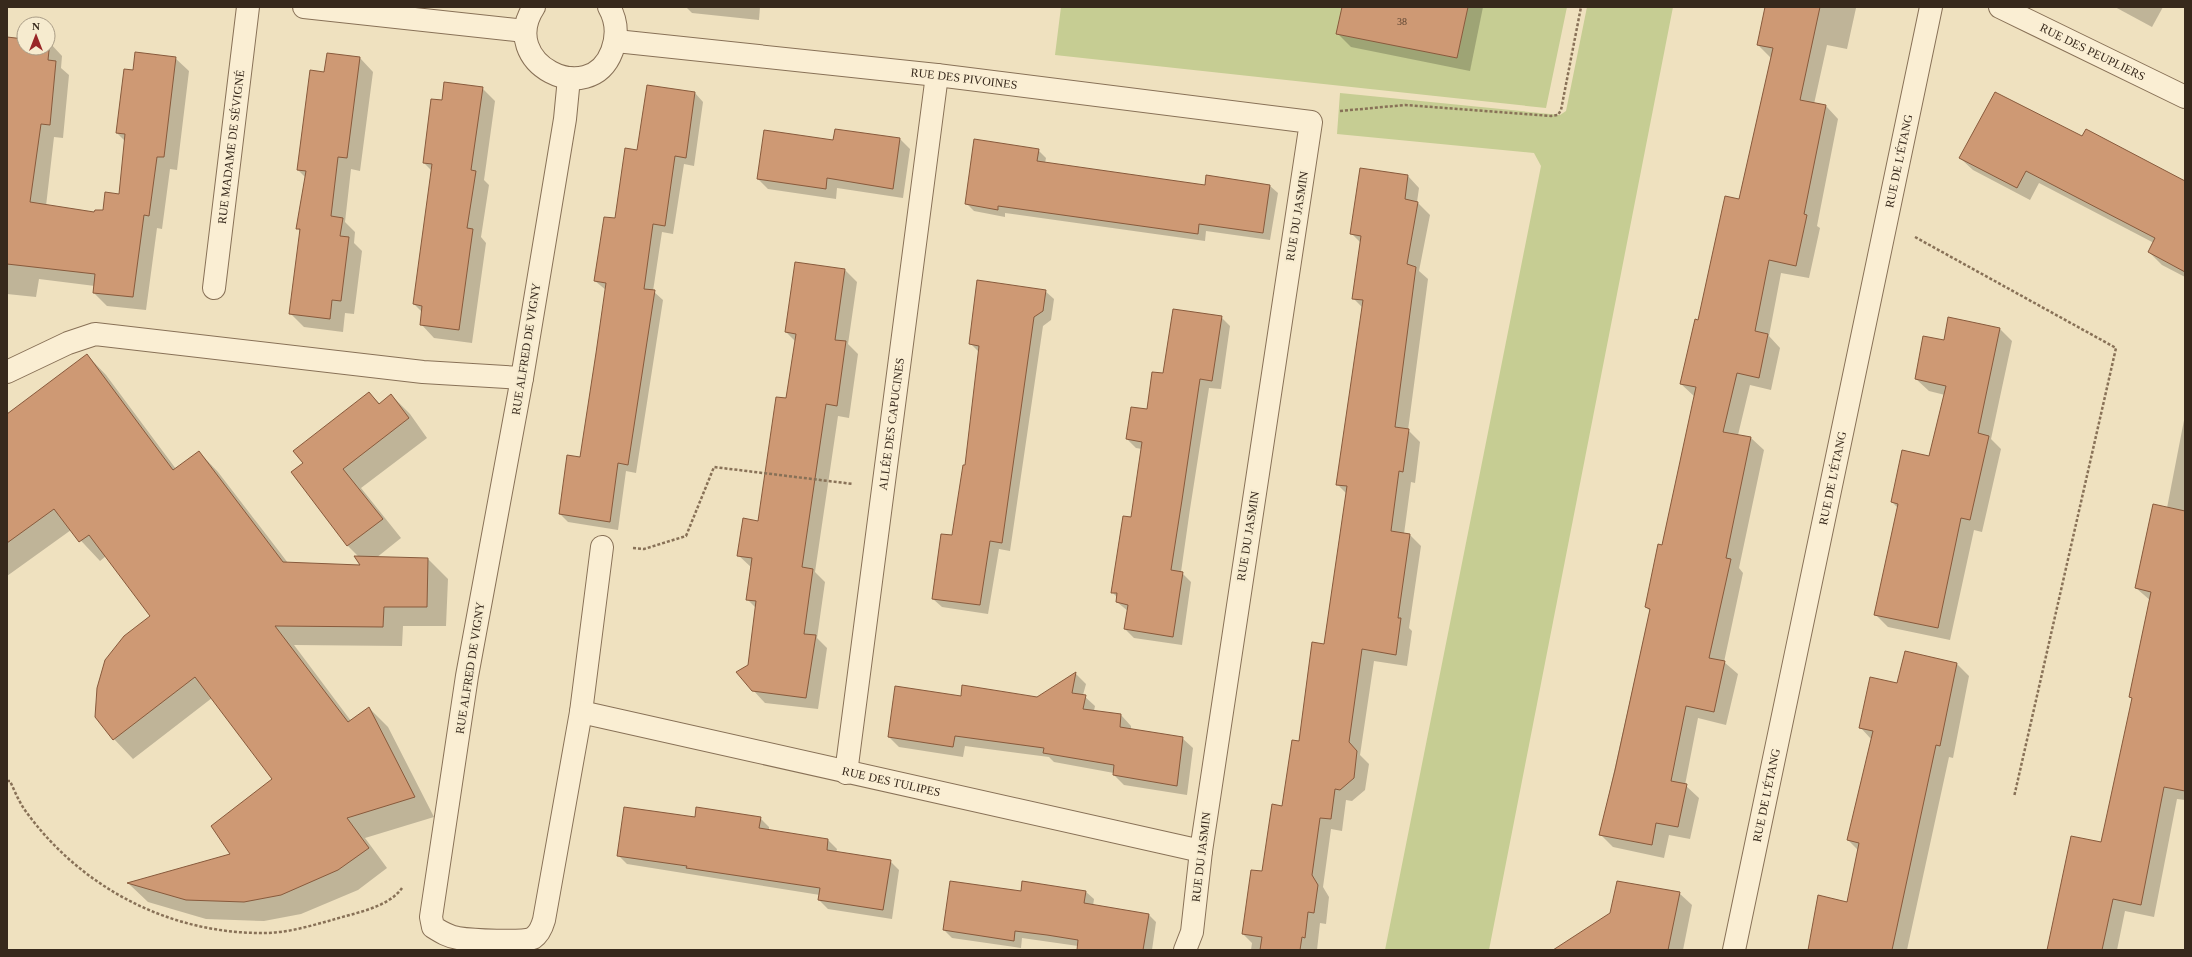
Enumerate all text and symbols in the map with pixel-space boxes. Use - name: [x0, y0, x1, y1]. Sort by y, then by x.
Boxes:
- north arrow: [16, 16, 56, 56]
- house number: 38: [1397, 16, 1407, 27]
- text: N: [32, 20, 40, 32]
- street label: RUE DES PEUPLIERS: [2038, 20, 2148, 84]
- street label: RUE DES PIVOINES: [910, 65, 1018, 92]
- street label: RUE MADAME DE SÉVIGNÉ: [215, 69, 247, 225]
- street label: RUE DE L'ÉTANG: [1882, 113, 1915, 209]
- street label: RUE DU JASMIN: [1283, 170, 1311, 262]
- street label: RUE ALFRED DE VIGNY: [509, 282, 543, 416]
- street label: ALLÉE DES CAPUCINES: [876, 357, 907, 491]
- street label: RUE DE L'ÉTANG: [1816, 430, 1849, 526]
- street label: RUE DU JASMIN: [1234, 490, 1262, 582]
- street label: RUE ALFRED DE VIGNY: [453, 601, 487, 735]
- street label: RUE DE L'ÉTANG: [1750, 747, 1783, 843]
- street label: RUE DES TULIPES: [841, 764, 942, 799]
- street label: RUE DU JASMIN: [1189, 811, 1214, 903]

